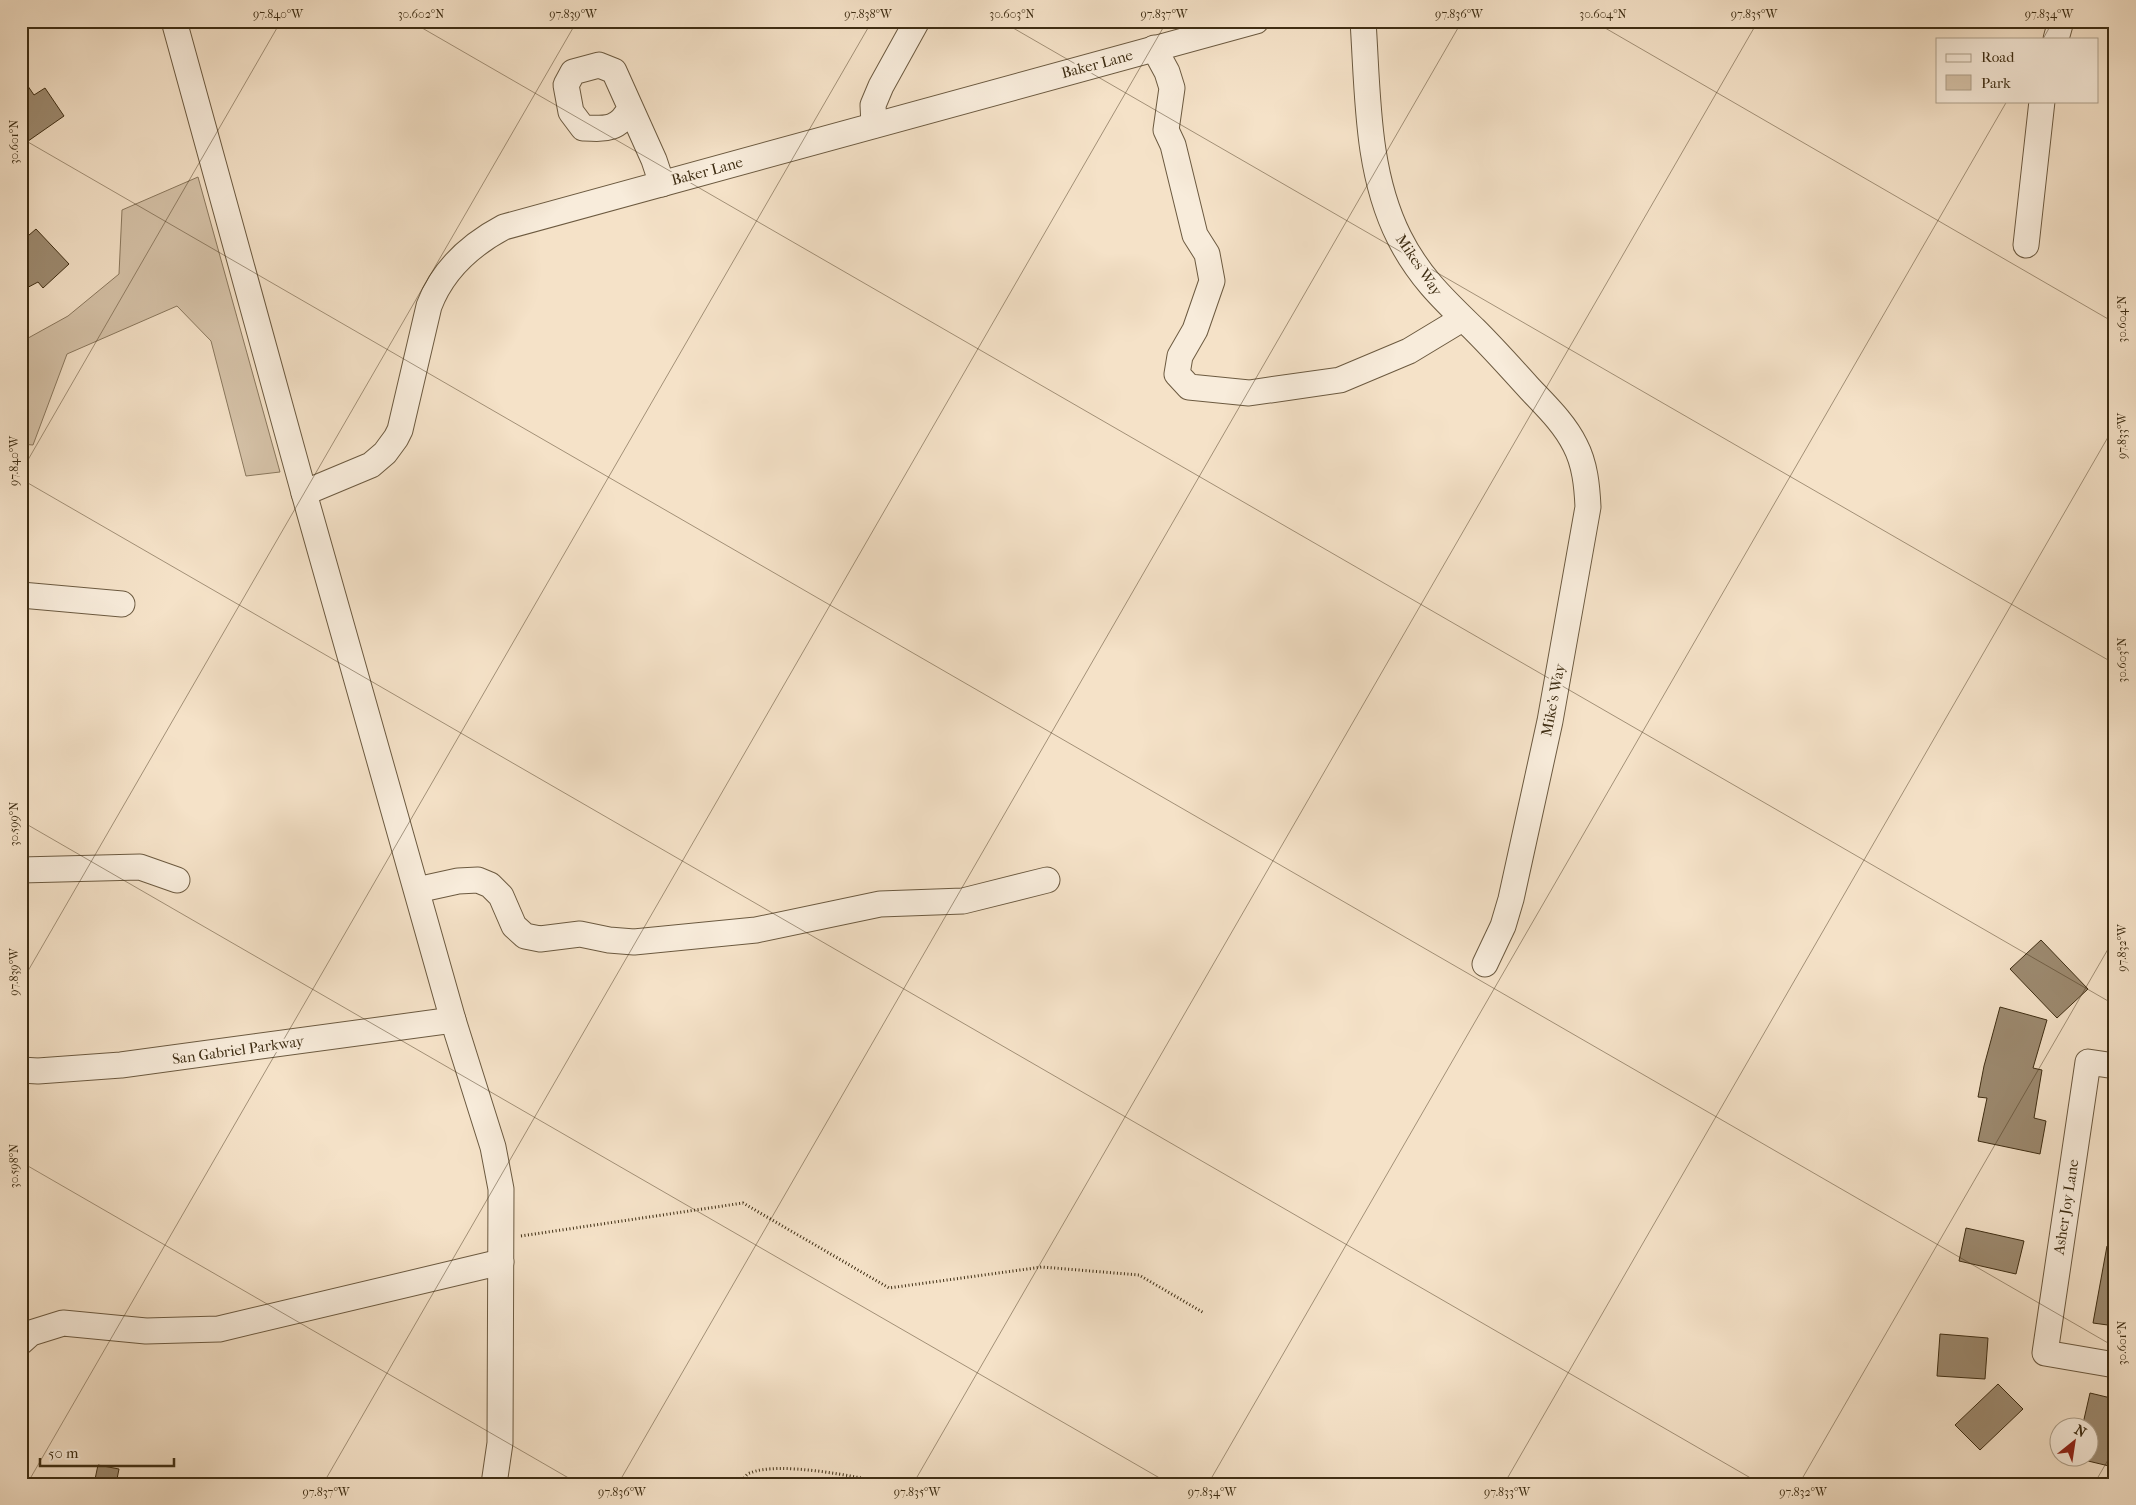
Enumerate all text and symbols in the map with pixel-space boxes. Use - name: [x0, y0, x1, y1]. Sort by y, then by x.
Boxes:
- text: 97.840°W: [253, 7, 304, 21]
- text: 30.602°N: [398, 7, 444, 21]
- text: 97.839°W: [549, 7, 598, 21]
- text: 97.838°W: [844, 7, 893, 21]
- text: 30.603°N: [989, 7, 1035, 21]
- text: 97.837°W: [1140, 7, 1189, 21]
- text: 97.836°W: [1435, 7, 1484, 21]
- text: 30.604°N: [1579, 7, 1627, 21]
- text: 97.835°W: [1731, 7, 1778, 21]
- text: 97.834°W: [2025, 7, 2074, 21]
- legend: [1936, 38, 2098, 102]
- street label: Baker Lane: [1059, 46, 1135, 82]
- text: Road: [1981, 48, 2015, 66]
- text: Park: [1981, 74, 2011, 92]
- text: 30.601°N: [7, 120, 21, 164]
- street label: Baker Lane: [669, 153, 745, 189]
- street label: Mikes Way: [1392, 231, 1447, 300]
- text: 30.604°N: [2115, 295, 2129, 343]
- text: 97.833°W: [2115, 412, 2129, 459]
- text: 97.840°W: [7, 435, 21, 486]
- text: 30.603°N: [2115, 637, 2129, 683]
- street label: Mike's Way: [1537, 661, 1569, 738]
- text: 30.599°N: [7, 802, 21, 846]
- text: 97.832°W: [2115, 923, 2129, 972]
- text: 97.839°W: [7, 947, 21, 996]
- street label: San Gabriel Parkway: [171, 1032, 306, 1068]
- text: 30.598°N: [7, 1144, 21, 1188]
- street label: Asher Joy Lane: [2049, 1157, 2083, 1257]
- text: 30.601°N: [2115, 1321, 2129, 1365]
- north arrow: [2048, 1418, 2098, 1468]
- text: N: [2071, 1421, 2089, 1441]
- scale bar: [40, 1435, 174, 1467]
- text: 50 m: [48, 1444, 79, 1462]
- text: 97.837°W: [302, 1485, 351, 1499]
- text: 97.836°W: [598, 1485, 647, 1499]
- text: 97.835°W: [894, 1485, 941, 1499]
- text: 97.834°W: [1188, 1485, 1237, 1499]
- text: 97.833°W: [1484, 1485, 1531, 1499]
- text: 97.832°W: [1779, 1485, 1828, 1499]

